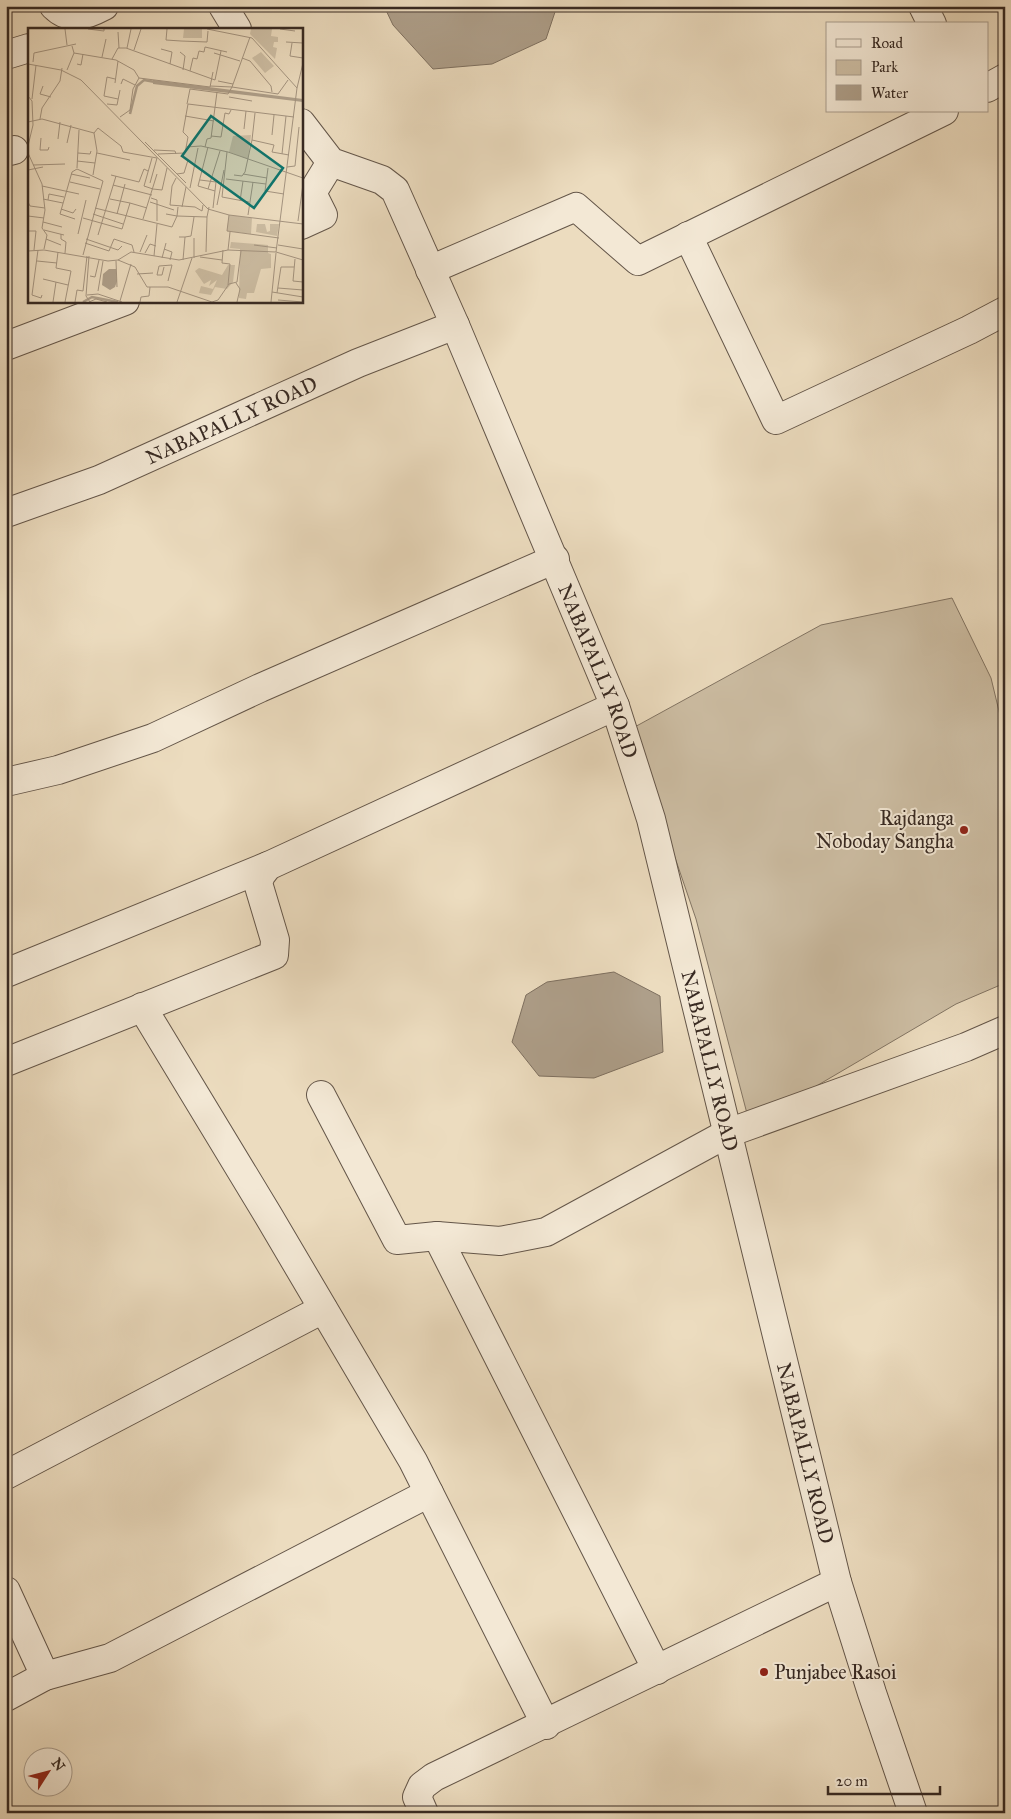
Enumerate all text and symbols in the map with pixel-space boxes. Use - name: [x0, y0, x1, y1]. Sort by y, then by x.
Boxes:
- legend: [826, 22, 988, 112]
- inset map: [28, 28, 302, 302]
- text: Road: [871, 34, 903, 52]
- text: Park: [871, 58, 898, 76]
- text: Water: [871, 84, 908, 102]
- street label: NABAPALLY ROAD: [142, 371, 321, 469]
- street label: NABAPALLY ROAD: [553, 580, 643, 761]
- place label: Rajdanga Noboday Sangha: [816, 806, 955, 854]
- marker: Rajdanga Noboday Sangha: [958, 824, 970, 836]
- street label: NABAPALLY ROAD: [676, 968, 744, 1154]
- street label: NABAPALLY ROAD: [772, 1360, 839, 1546]
- place label: Punjabee Rasoi: [774, 1660, 897, 1684]
- marker: Punjabee Rasoi: [758, 1666, 770, 1678]
- north arrow: [22, 1746, 72, 1796]
- text: N: [48, 1755, 69, 1775]
- scale bar: [828, 1764, 941, 1796]
- text: 20 m: [836, 1772, 868, 1790]

